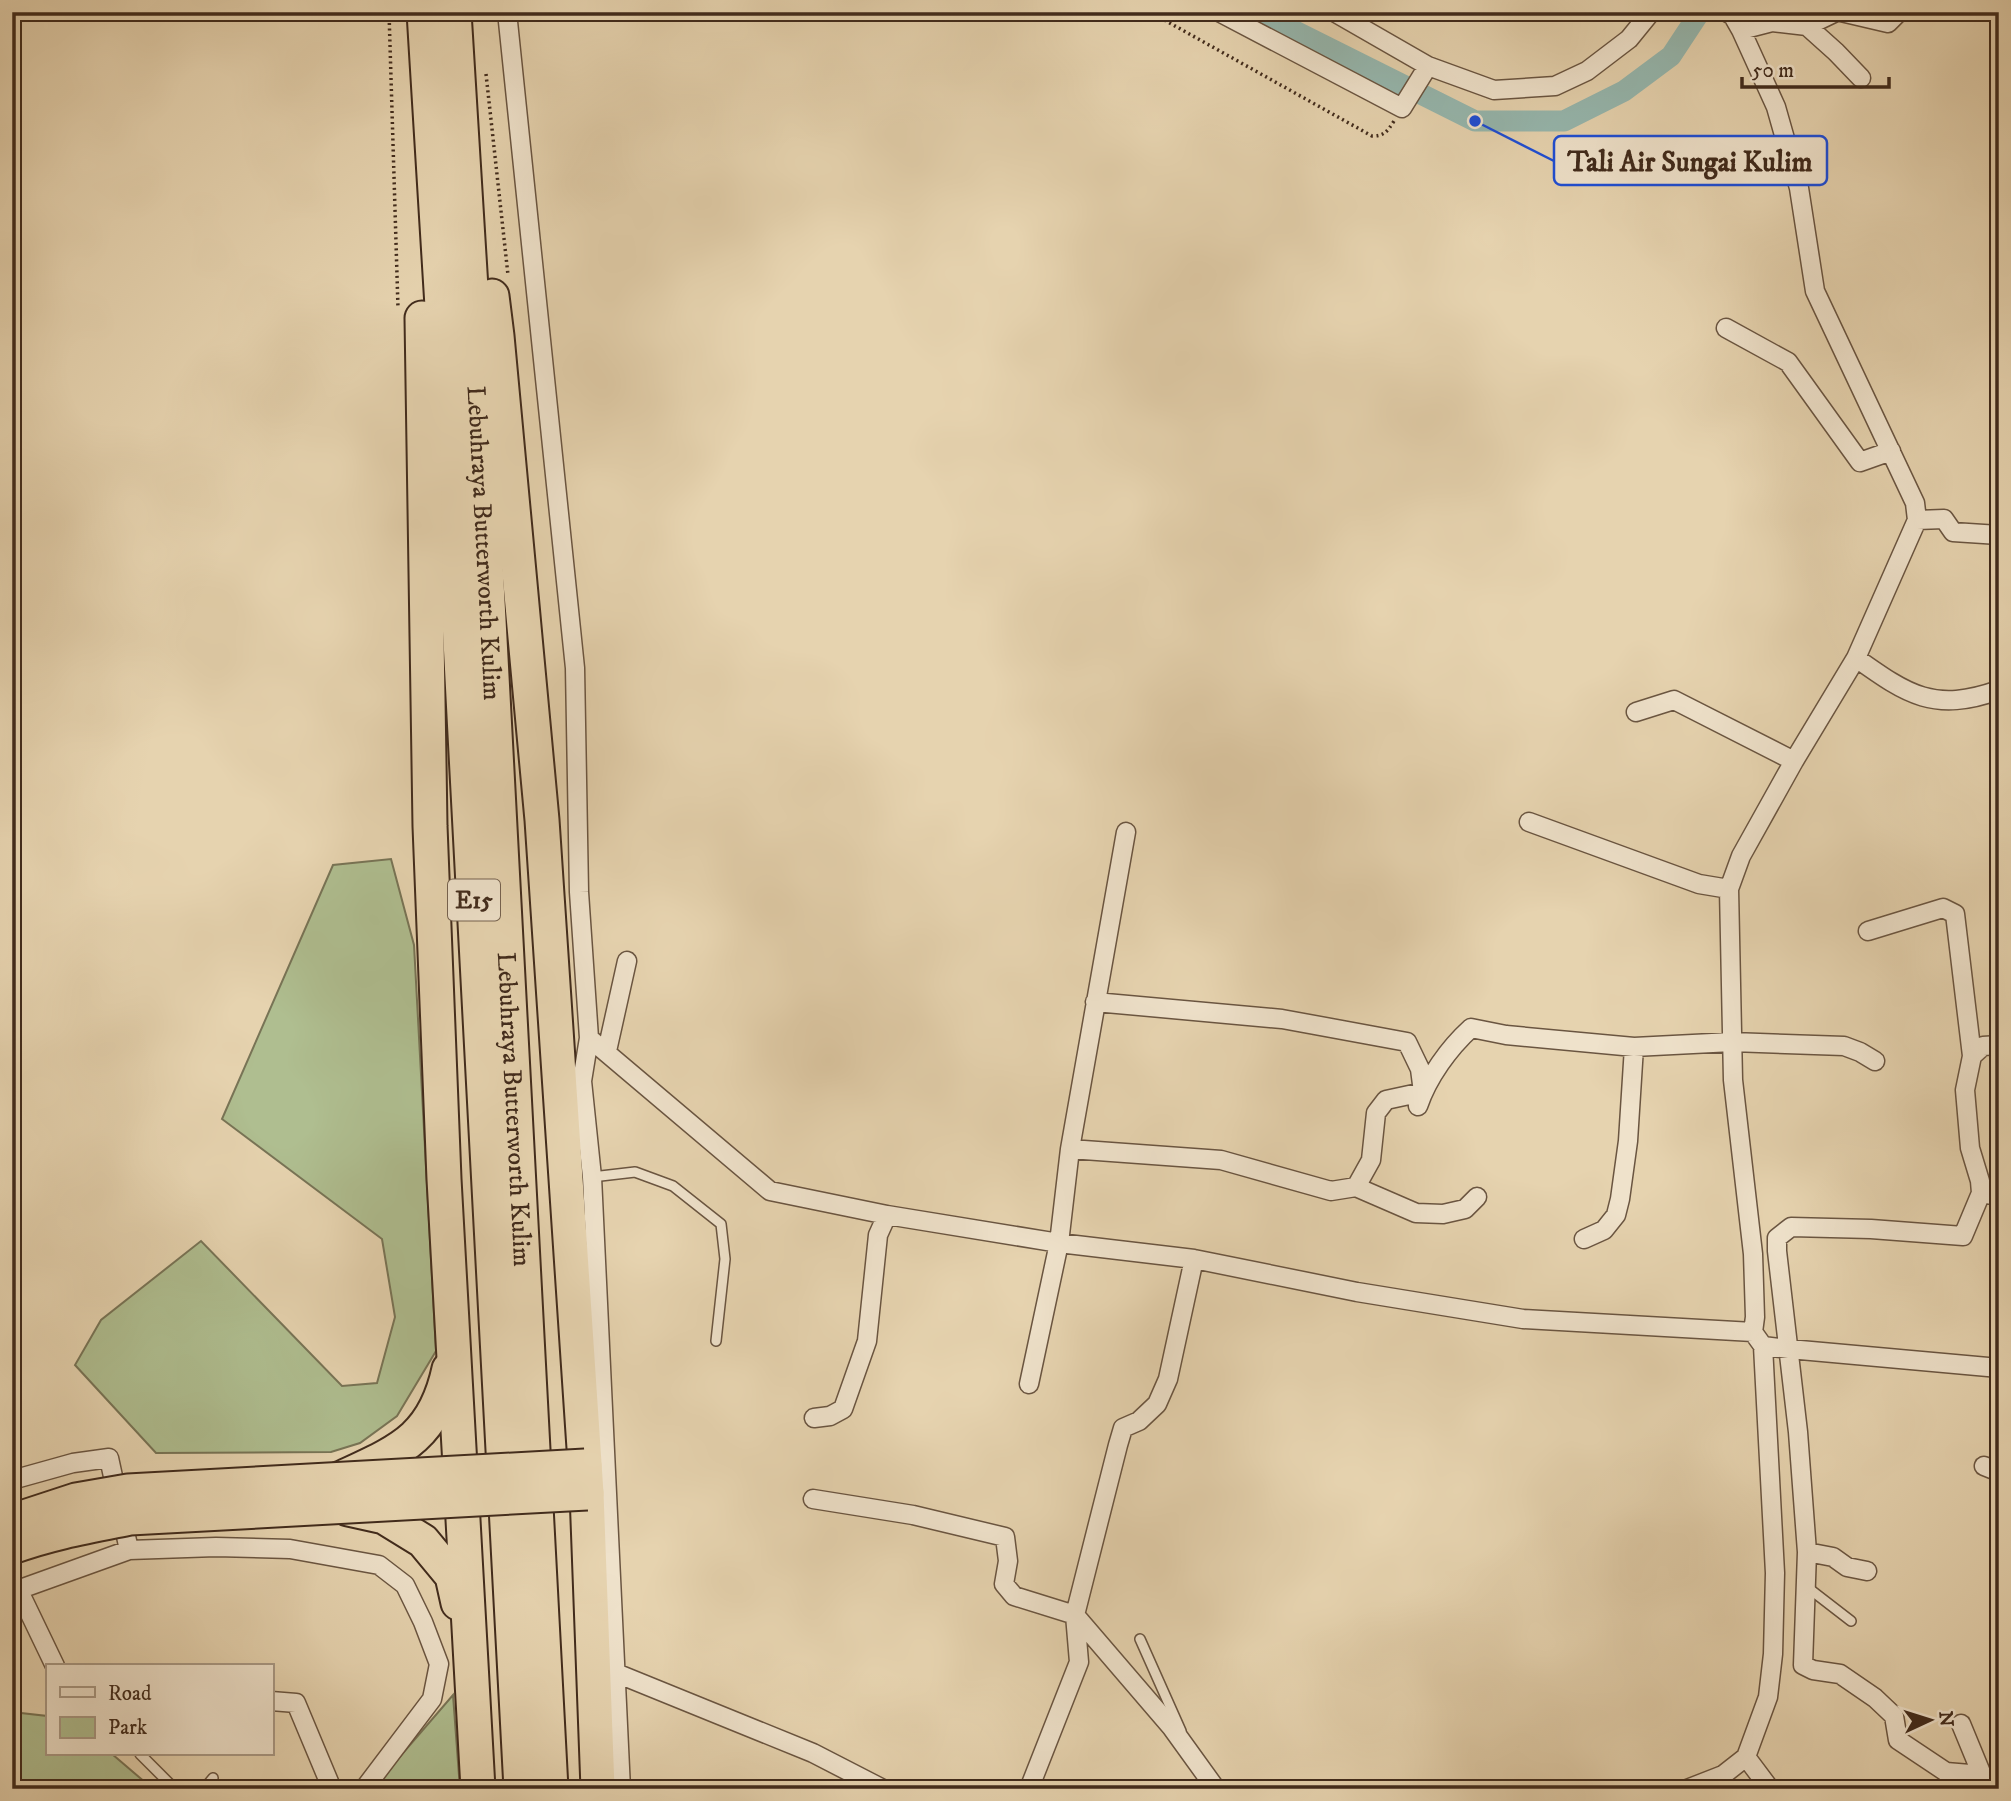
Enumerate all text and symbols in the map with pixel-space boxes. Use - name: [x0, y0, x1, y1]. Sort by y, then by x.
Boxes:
- scale bar: [1742, 46, 1888, 90]
- text: 50 m: [1752, 58, 1794, 84]
- callout: Tali Air Sungai Kulim: [1554, 136, 1827, 185]
- text: Tali Air Sungai Kulim: [1567, 145, 1812, 180]
- street label: Lebuhraya Butterworth Kulim: [459, 385, 508, 701]
- road number: E15: [448, 880, 500, 920]
- street label: Lebuhraya Butterworth Kulim: [489, 951, 538, 1267]
- legend: [46, 1664, 273, 1756]
- text: Road: [108, 1681, 152, 1707]
- north arrow: [1896, 1686, 1966, 1756]
- text: N: [1933, 1710, 1958, 1728]
- text: Park: [108, 1715, 148, 1741]

